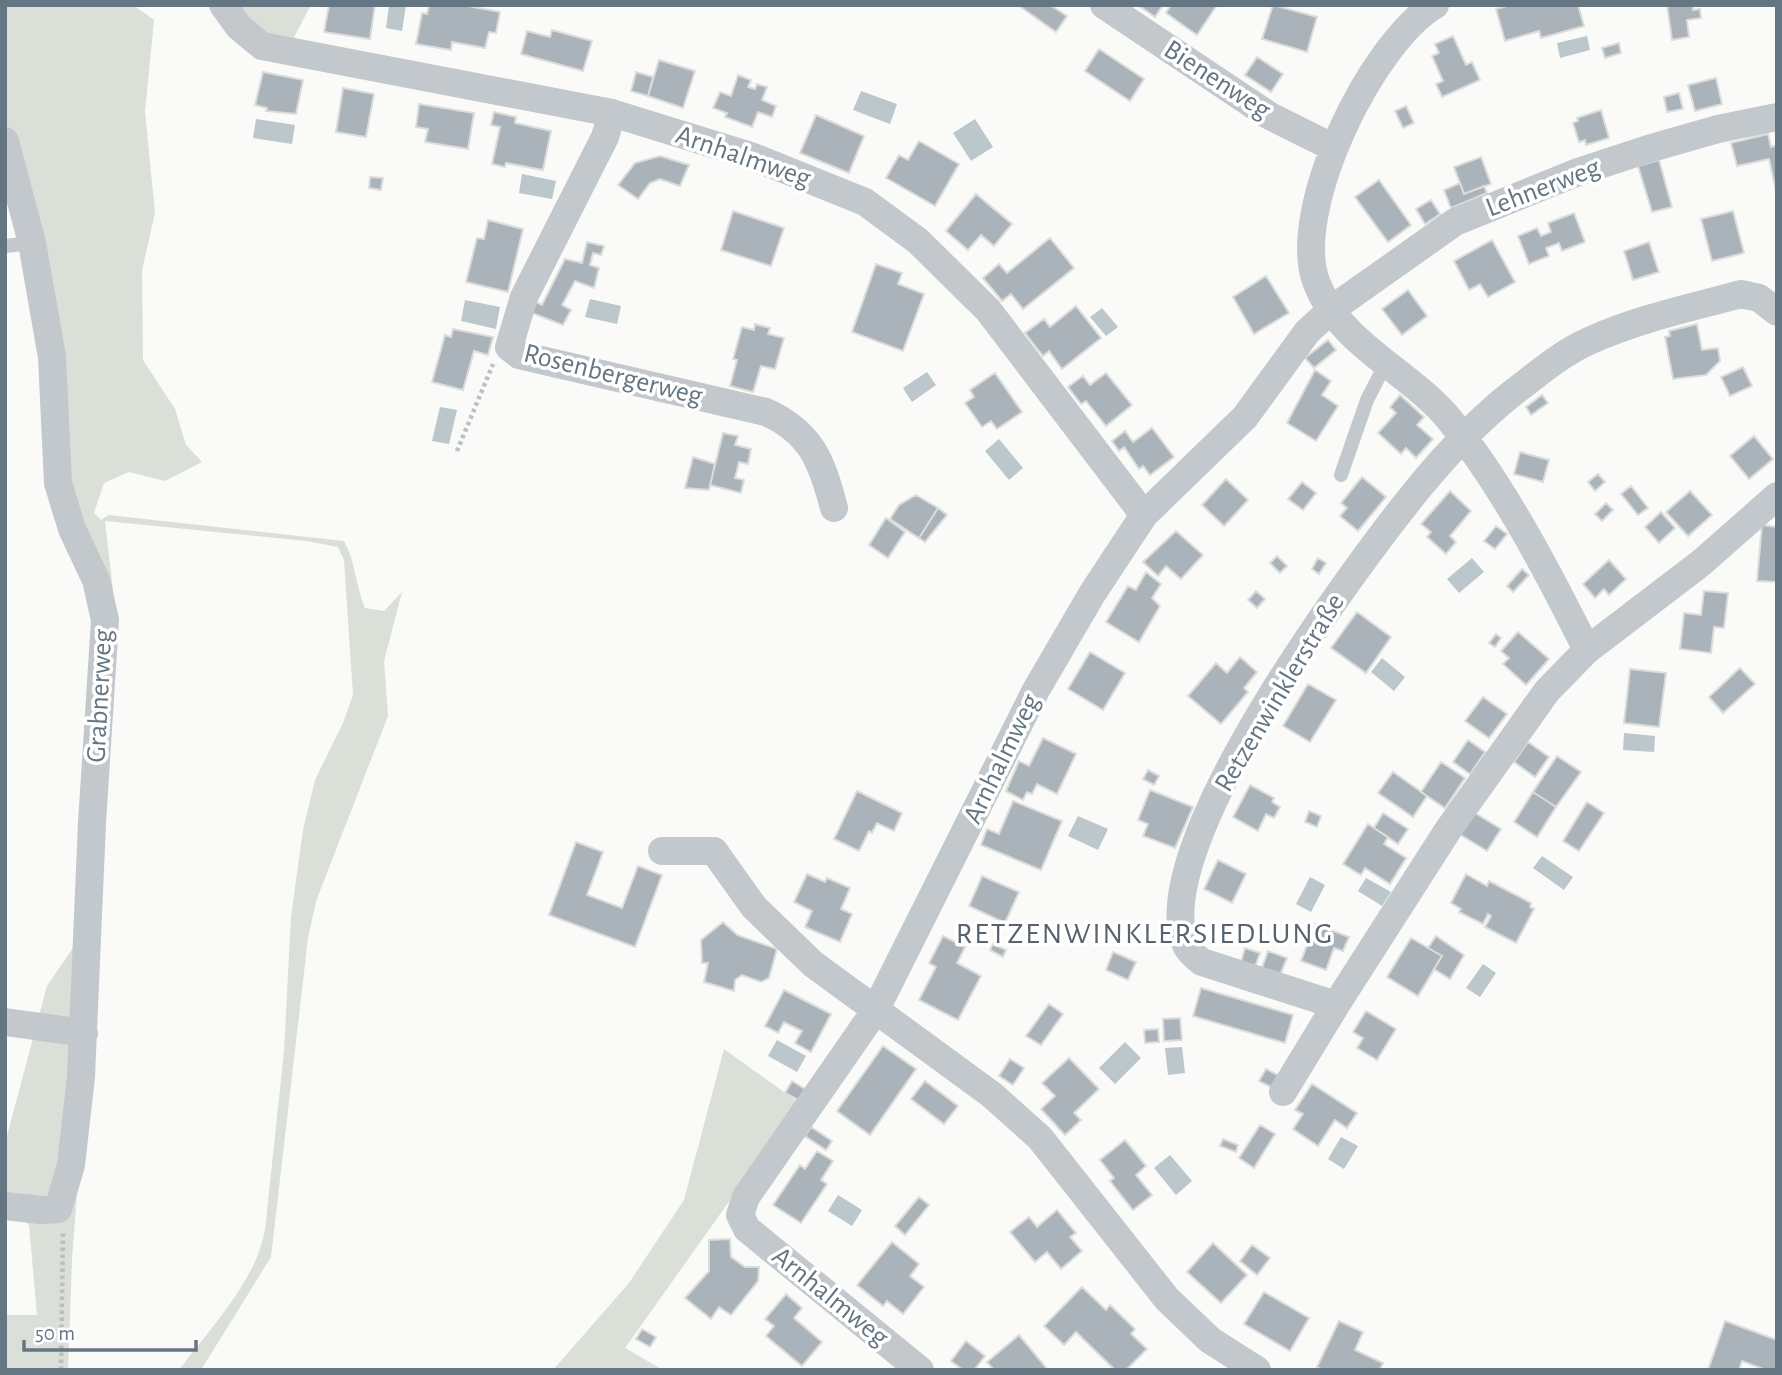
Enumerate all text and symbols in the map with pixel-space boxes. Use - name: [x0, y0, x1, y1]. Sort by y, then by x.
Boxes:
- street label: Bienenweg: [1159, 35, 1276, 125]
- street label: Arnhalmweg: [672, 121, 814, 193]
- street label: Lehnerweg: [1482, 153, 1604, 223]
- street label: Rosenbergerweg: [521, 339, 706, 411]
- street label: Retzenwinklerstraße: [1210, 589, 1350, 797]
- street label: Grabnerweg: [83, 628, 117, 763]
- street label: Arnhalmweg: [959, 689, 1046, 828]
- district label: RETZENWINKLERSIEDLUNG: [956, 919, 1334, 949]
- street label: Arnhalmweg: [767, 1242, 894, 1352]
- scale bar: [24, 1308, 196, 1352]
- text: 50 m: [35, 1323, 75, 1344]

